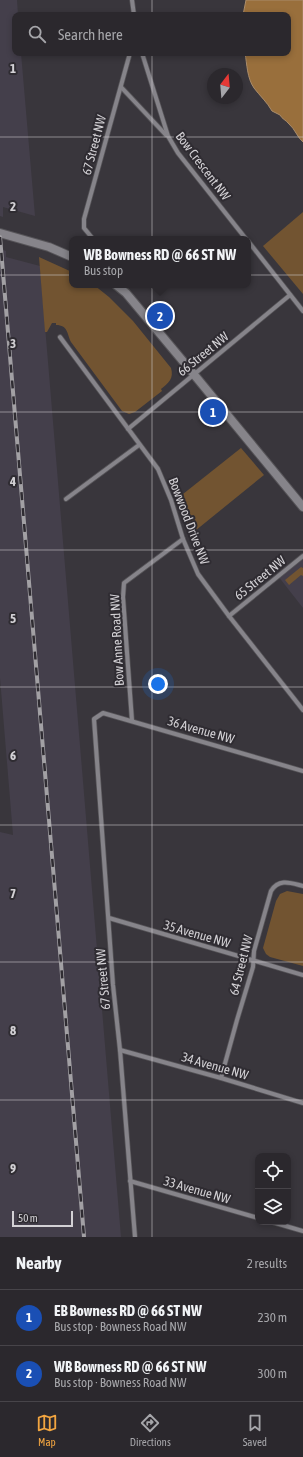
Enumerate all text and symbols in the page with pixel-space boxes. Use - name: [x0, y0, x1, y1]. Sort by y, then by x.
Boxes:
- search box: [12, 12, 291, 56]
- icon: search: [26, 23, 48, 45]
- text: Search here: [58, 26, 123, 43]
- text: 1: [10, 61, 16, 76]
- north arrow: [207, 68, 243, 104]
- street label: 67 Street NW: [79, 113, 109, 177]
- street label: Bow Crescent NW: [172, 129, 234, 204]
- text: 2: [10, 199, 16, 214]
- popup: [69, 236, 251, 288]
- text: WB Bowness RD @ 66 ST NW: [84, 246, 236, 263]
- text: Bus stop: [84, 263, 123, 278]
- pin: 2: [147, 301, 173, 331]
- street label: 66 Street NW: [174, 328, 232, 379]
- text: 3: [10, 336, 16, 351]
- pin: 1: [200, 397, 226, 427]
- text: 4: [9, 474, 16, 489]
- street label: Bowwood Drive NW: [166, 475, 213, 567]
- street label: 65 Street NW: [231, 552, 289, 603]
- street label: Bow Anne Road NW: [107, 593, 127, 686]
- text: 5: [10, 611, 16, 626]
- your location: [148, 674, 168, 694]
- street label: 36 Avenue NW: [166, 713, 237, 747]
- text: 6: [10, 748, 16, 763]
- text: 7: [10, 886, 16, 901]
- street label: 35 Avenue NW: [162, 917, 233, 951]
- street label: 64 Street NW: [226, 933, 256, 997]
- street label: 67 Street NW: [93, 947, 113, 1010]
- text: 8: [10, 1023, 16, 1038]
- street label: 34 Avenue NW: [180, 1049, 251, 1083]
- map controls: [255, 1153, 291, 1225]
- button: locate: [255, 1153, 291, 1189]
- text: 9: [10, 1161, 16, 1176]
- street label: 33 Avenue NW: [162, 1173, 233, 1207]
- button: layers: [255, 1189, 291, 1225]
- scale bar: [12, 1209, 73, 1228]
- text: 50 m: [18, 1212, 38, 1224]
- text: Nearby: [16, 1253, 62, 1273]
- text: 2 results: [247, 1256, 287, 1271]
- text: EB Bowness RD @ 66 ST NW: [54, 1302, 202, 1319]
- text: 1: [26, 1310, 32, 1325]
- text: 230 m: [258, 1310, 287, 1325]
- text: Bus stop · Bowness Road NW: [54, 1319, 186, 1334]
- text: WB Bowness RD @ 66 ST NW: [54, 1358, 206, 1375]
- text: 2: [26, 1366, 32, 1381]
- text: 300 m: [258, 1366, 287, 1381]
- text: Bus stop · Bowness Road NW: [54, 1375, 186, 1390]
- tab: Map: [36, 1412, 58, 1448]
- tab: Directions: [130, 1412, 171, 1448]
- tab: Saved: [243, 1412, 267, 1448]

